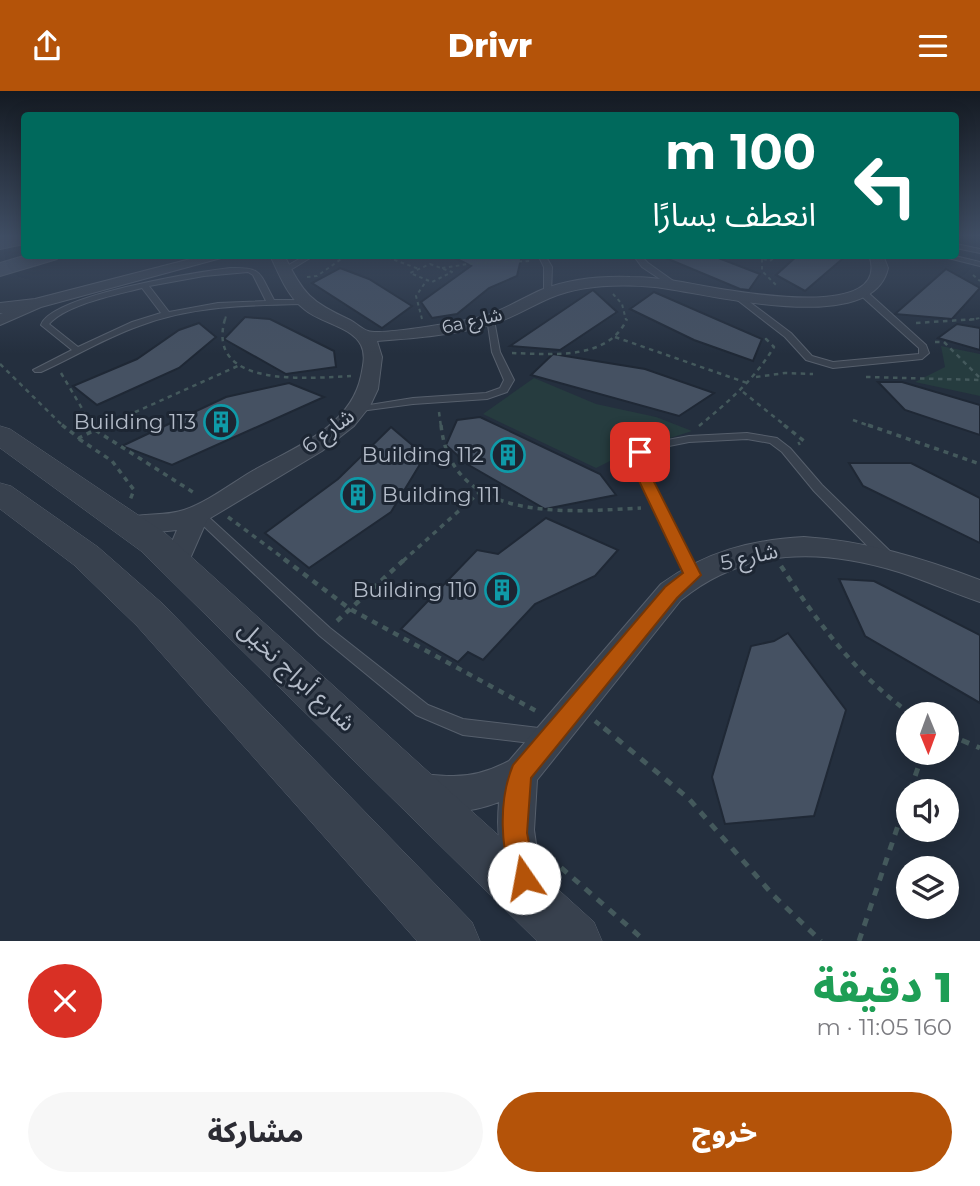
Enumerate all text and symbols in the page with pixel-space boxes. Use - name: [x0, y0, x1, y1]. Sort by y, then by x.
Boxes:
- text: Drivr: [448, 26, 532, 65]
- icon: share: [28, 27, 66, 65]
- icon: menu: [914, 27, 952, 65]
- text: 100 m: [665, 122, 816, 181]
- icon: left: [840, 140, 931, 231]
- text: انعطف يسارًا: [652, 195, 816, 234]
- street label: 6a شارع: [440, 303, 505, 342]
- building icon: Building 113: [202, 403, 240, 441]
- street label: شارع 6: [297, 403, 361, 461]
- place label: Building 113: [74, 409, 196, 434]
- pin: [610, 422, 670, 482]
- icon: arrive: [621, 433, 659, 471]
- building icon: Building 112: [489, 436, 527, 474]
- place label: Building 112: [362, 442, 484, 467]
- building icon: Building 111: [339, 476, 377, 514]
- place label: Building 111: [382, 482, 500, 507]
- street label: شارع 5: [718, 538, 781, 578]
- building icon: Building 110: [483, 571, 521, 609]
- place label: Building 110: [353, 577, 477, 602]
- street label: شارع أبراج نخيل: [231, 613, 363, 739]
- north arrow: [896, 702, 959, 765]
- map controls: [896, 702, 959, 919]
- button: sound: [896, 779, 959, 842]
- position arrow: [487, 841, 561, 915]
- button: layers: [896, 856, 959, 919]
- text: 1 دقيقة: [813, 961, 952, 1013]
- button: close: [28, 964, 102, 1038]
- text: 160 m · 11:05: [816, 1013, 952, 1041]
- button: مشاركة: [28, 1092, 483, 1172]
- button: خروج: [497, 1092, 952, 1172]

